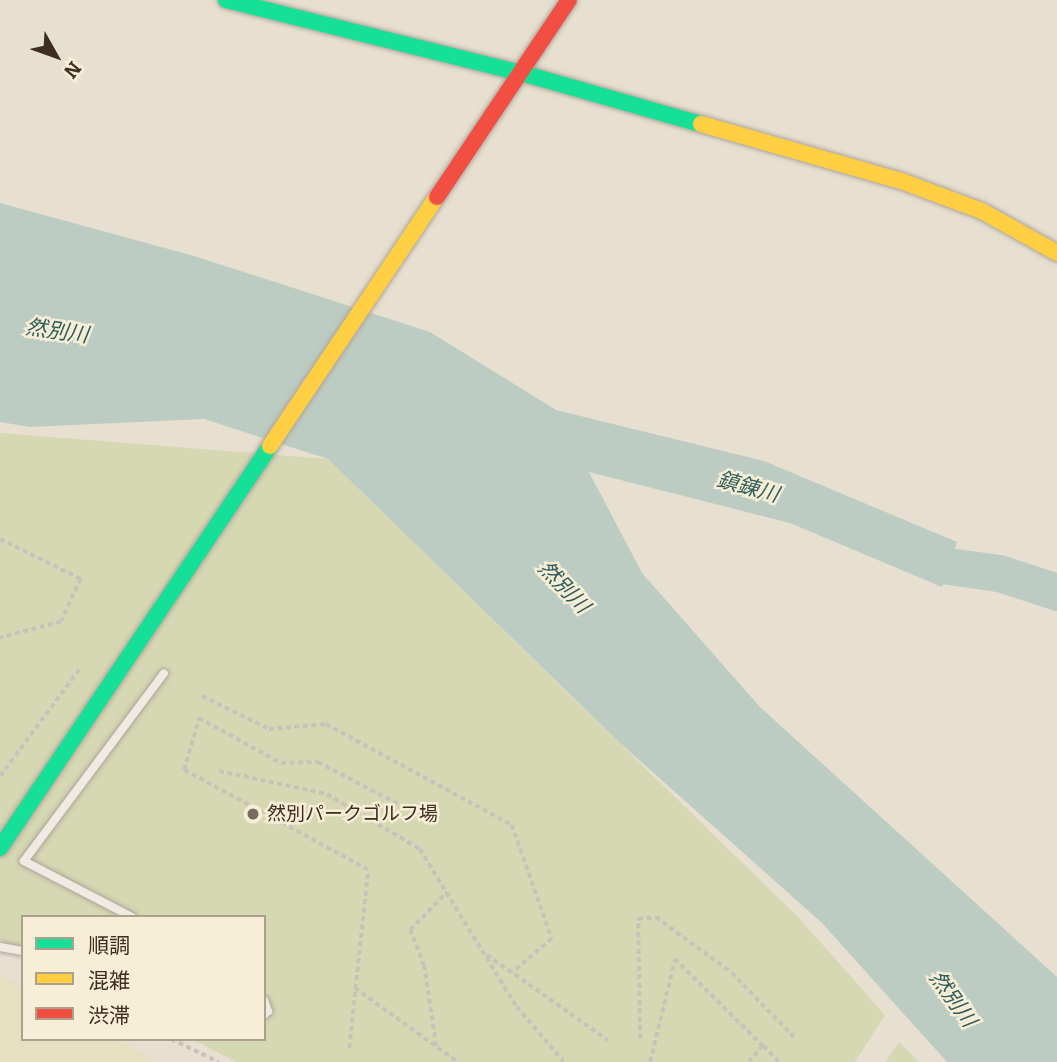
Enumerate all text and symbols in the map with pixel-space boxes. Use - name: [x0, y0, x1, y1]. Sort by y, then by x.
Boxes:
- north arrow: [21, 21, 91, 91]
- text: N: [59, 57, 86, 83]
- water label: 然別川: [24, 314, 90, 348]
- water label: 鎮錬川: [714, 467, 782, 507]
- water label: 然別川: [533, 556, 595, 618]
- place label: 然別パークゴルフ場: [267, 803, 438, 825]
- marker: 然別パークゴルフ場: [245, 806, 261, 822]
- legend: [21, 915, 266, 1041]
- text: 順調: [88, 933, 130, 959]
- water label: 然別川: [924, 966, 982, 1032]
- text: 混雑: [88, 968, 130, 994]
- text: 渋滞: [88, 1003, 130, 1029]

